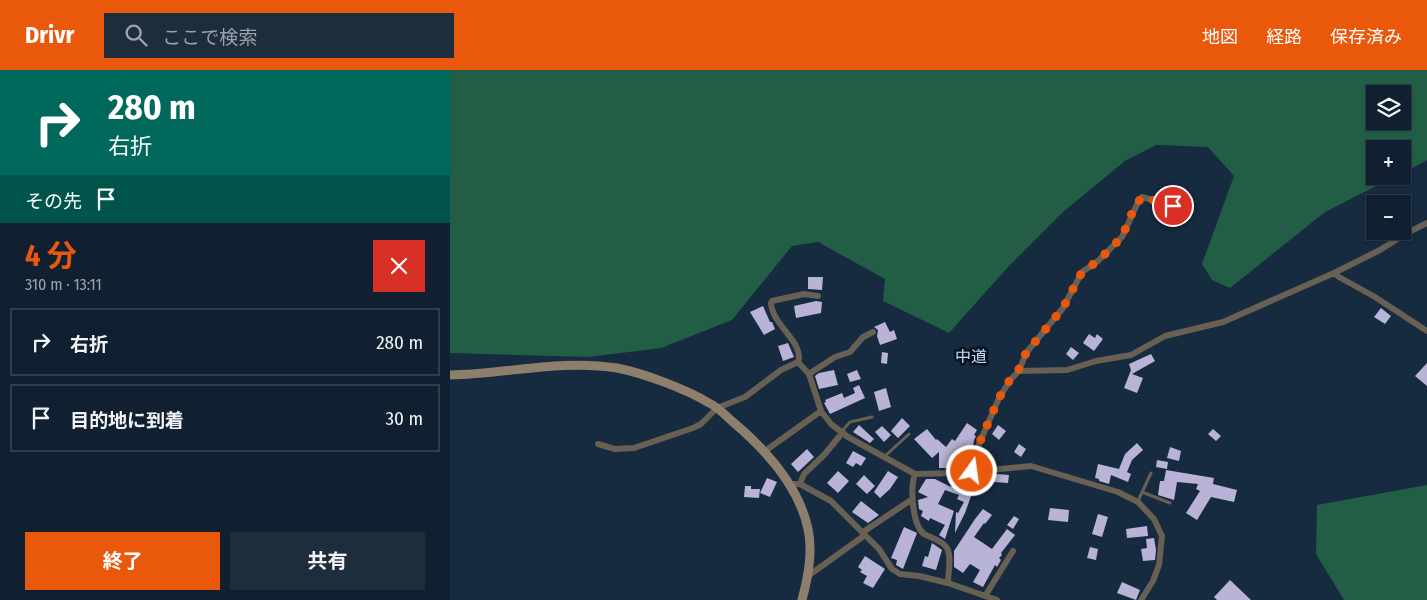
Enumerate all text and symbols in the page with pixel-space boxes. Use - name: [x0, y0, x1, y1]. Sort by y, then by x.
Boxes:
- search box: [104, 13, 454, 58]
- text: Drivr: [25, 21, 74, 49]
- icon: search: [122, 21, 150, 49]
- text: ここで検索: [162, 26, 257, 49]
- text: 地図: [1202, 26, 1238, 48]
- text: 経路: [1266, 26, 1302, 48]
- text: 保存済み: [1330, 26, 1402, 48]
- map controls: [1366, 85, 1411, 240]
- button: layers: [1366, 85, 1411, 130]
- text: 280 m: [108, 86, 196, 128]
- icon: right: [25, 90, 90, 155]
- text: 右折: [108, 133, 152, 160]
- button: +: [1366, 140, 1411, 185]
- icon: arrive: [92, 185, 120, 213]
- pin: [1152, 185, 1194, 227]
- text: その先: [25, 190, 82, 213]
- icon: arrive: [1159, 192, 1187, 220]
- button: −: [1366, 195, 1411, 240]
- text: 4 分: [25, 238, 77, 274]
- button: close: [373, 240, 425, 292]
- text: 310 m · 13:11: [25, 275, 102, 294]
- icon: right: [27, 328, 55, 356]
- text: 280 m: [376, 331, 423, 354]
- text: 右折: [70, 333, 108, 356]
- district label: 中道: [955, 347, 987, 366]
- icon: arrive: [27, 404, 55, 432]
- text: 30 m: [385, 407, 423, 430]
- text: 目的地に到着: [70, 409, 184, 432]
- position arrow: [945, 444, 997, 496]
- button: 終了: [25, 532, 220, 590]
- button: 共有: [230, 532, 425, 590]

